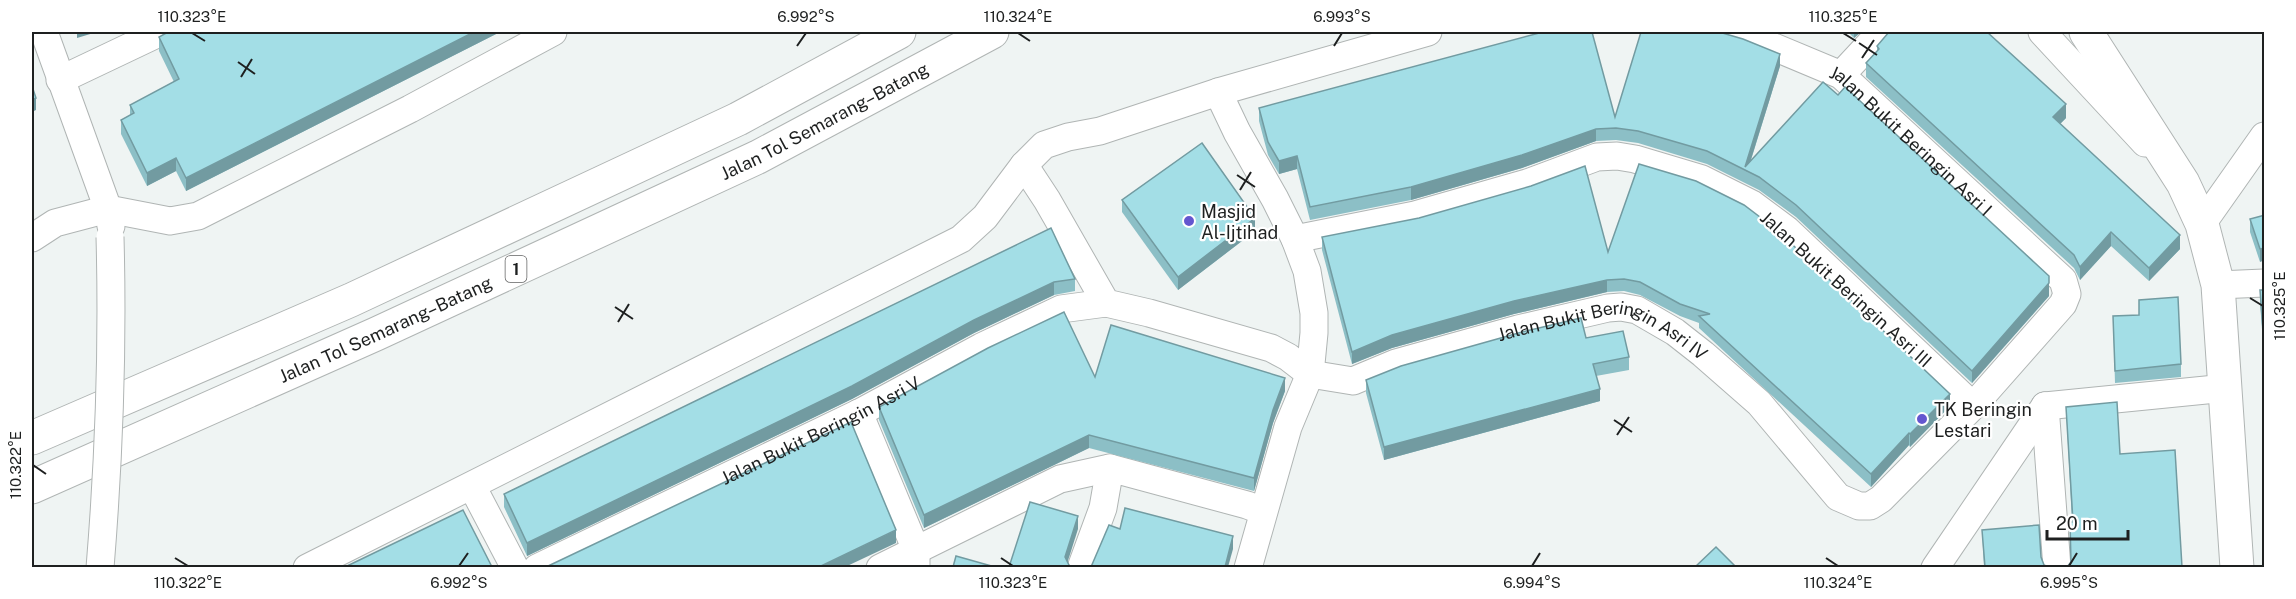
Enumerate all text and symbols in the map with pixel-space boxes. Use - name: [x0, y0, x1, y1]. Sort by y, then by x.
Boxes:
- text: 110.323°E: [158, 8, 226, 25]
- text: 6.992°S: [777, 8, 835, 25]
- text: 110.324°E: [984, 8, 1052, 25]
- text: 6.993°S: [1313, 8, 1371, 25]
- text: 110.325°E: [1808, 8, 1878, 25]
- street label: Jalan Tol Semarang–Batang: [717, 57, 932, 184]
- street label: Jalan Bukit Beringin Asri I: [1827, 61, 1997, 220]
- place label: Masjid Al-Ijtihad: [1201, 201, 1278, 243]
- street label: Jalan Bukit Beringin Asri III: [1756, 207, 1936, 371]
- marker: Masjid Al-Ijtihad: [1182, 214, 1196, 228]
- road number: 1: [506, 256, 526, 282]
- street label: Jalan Tol Semarang–Batang: [275, 271, 495, 386]
- text: 110.325°E: [2271, 271, 2288, 341]
- street label: Jalan Bukit Beringin Asri IV: [1495, 296, 1712, 364]
- street label: Jalan Bukit Beringin Asri V: [717, 372, 923, 489]
- place label: TK Beringin Lestari: [1934, 399, 2032, 441]
- marker: TK Beringin Lestari: [1915, 412, 1929, 426]
- text: 110.322°E: [7, 431, 24, 499]
- scale bar: [2047, 503, 2128, 541]
- text: 20 m: [2056, 513, 2098, 534]
- text: 110.322°E: [154, 574, 222, 591]
- text: 6.992°S: [430, 574, 488, 591]
- text: 110.323°E: [979, 574, 1047, 591]
- text: 6.994°S: [1503, 574, 1561, 591]
- text: 110.324°E: [1804, 574, 1872, 591]
- text: 6.995°S: [2040, 574, 2098, 591]

